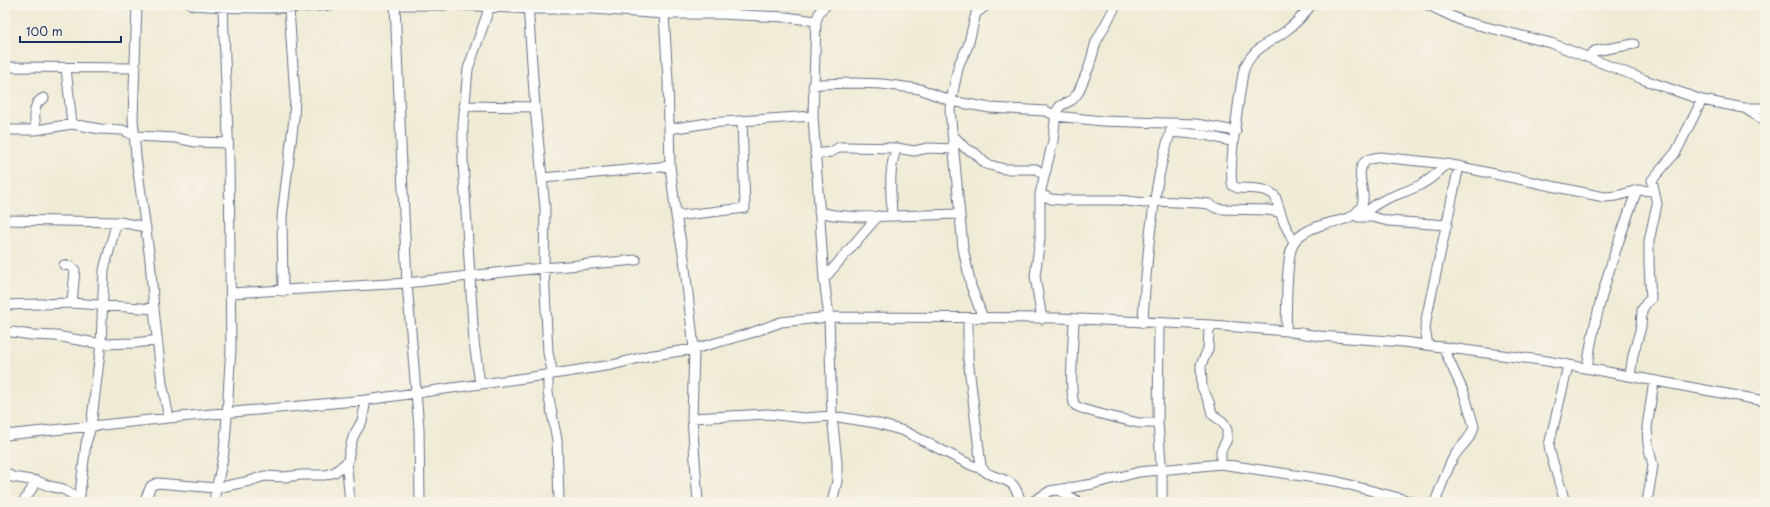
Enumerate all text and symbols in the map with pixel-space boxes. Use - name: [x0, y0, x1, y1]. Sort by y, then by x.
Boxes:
- scale bar: [20, 18, 121, 44]
- text: 100 m: [26, 22, 63, 40]

